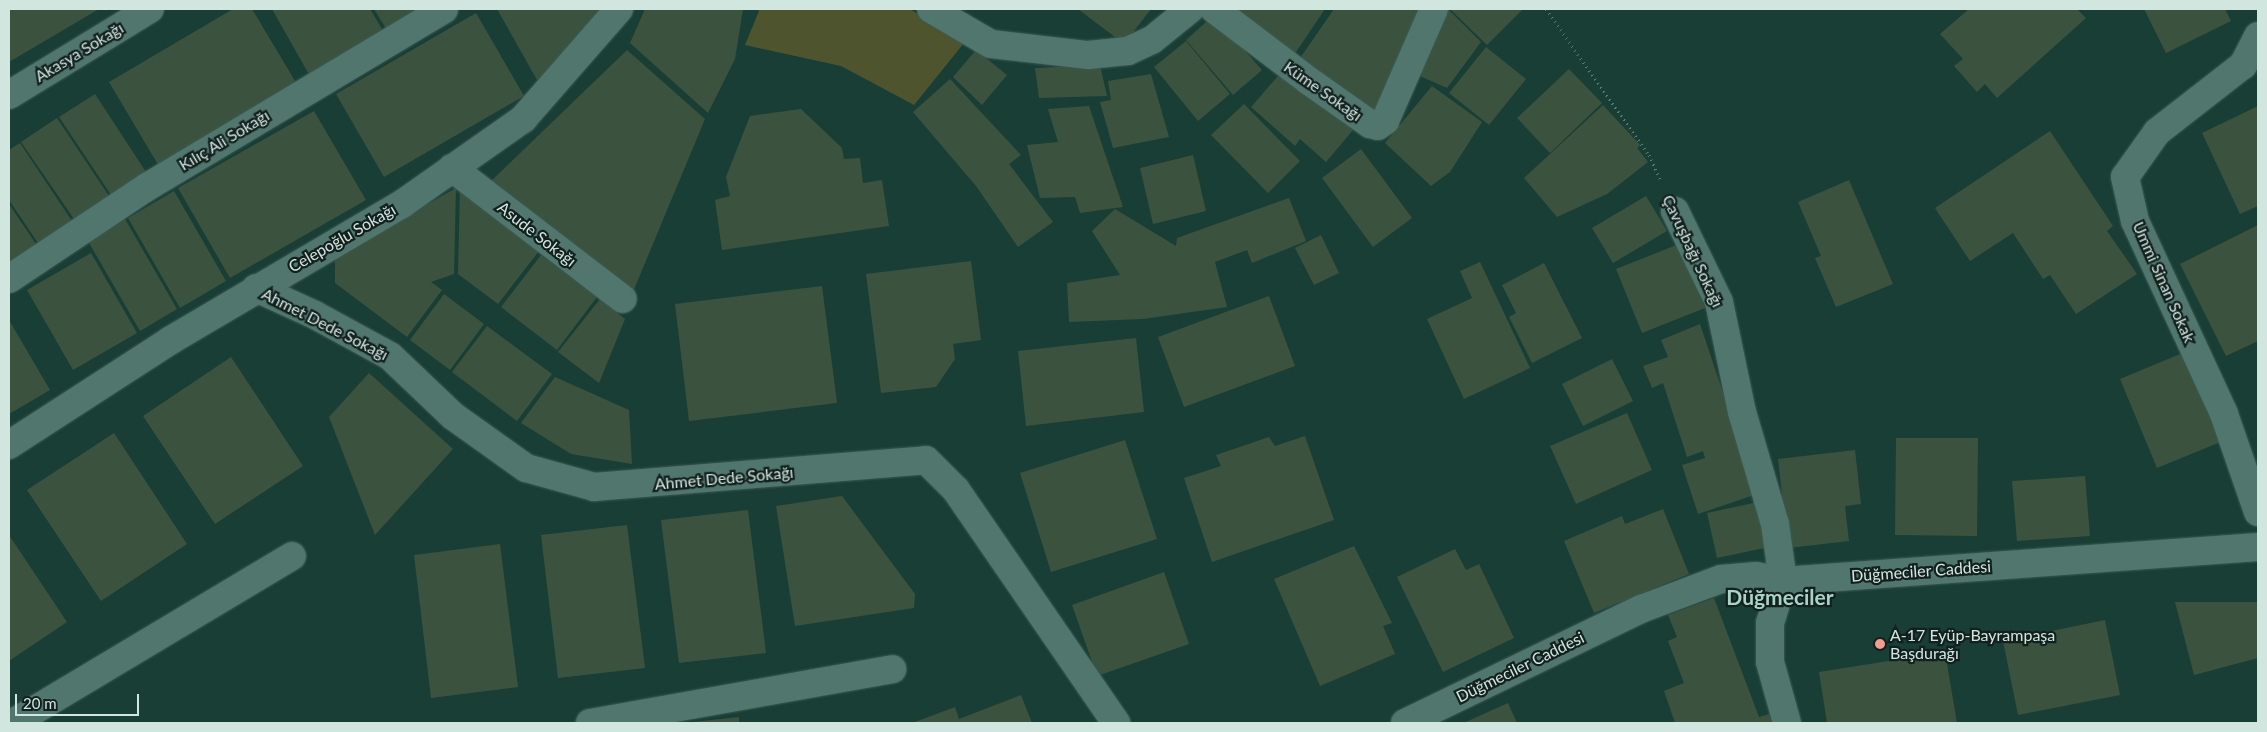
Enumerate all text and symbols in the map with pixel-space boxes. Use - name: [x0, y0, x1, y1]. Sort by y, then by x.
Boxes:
- street label: Akasya Sokağı: [31, 18, 127, 86]
- street label: Küme Sokağı: [1280, 57, 1366, 125]
- street label: Kılıç Ali Sokağı: [175, 105, 273, 175]
- street label: Çavuşbağı Sokağı: [1659, 192, 1727, 310]
- street label: Asude Sokağı: [494, 197, 580, 271]
- street label: Celepoğlu Sokağı: [285, 200, 399, 276]
- street label: Ummi Sinan Sokak: [2129, 219, 2199, 345]
- street label: Ahmet Dede Sokağı: [259, 284, 391, 364]
- street label: Ahmet Dede Sokağı: [654, 462, 794, 494]
- street label: Düğmeciler Caddesi: [1850, 557, 1992, 585]
- district label: Düğmeciler: [1726, 584, 1834, 610]
- place label: A-17 Eyüp-Bayrampaşa Başdurağı: [1890, 625, 2055, 663]
- street label: Düğmeciler Caddesi: [1453, 628, 1587, 706]
- marker: A-17 Eyüp-Bayrampaşa Başdurağı: [1874, 638, 1886, 650]
- scale bar: [18, 684, 141, 716]
- text: 20 m: [23, 694, 57, 712]

